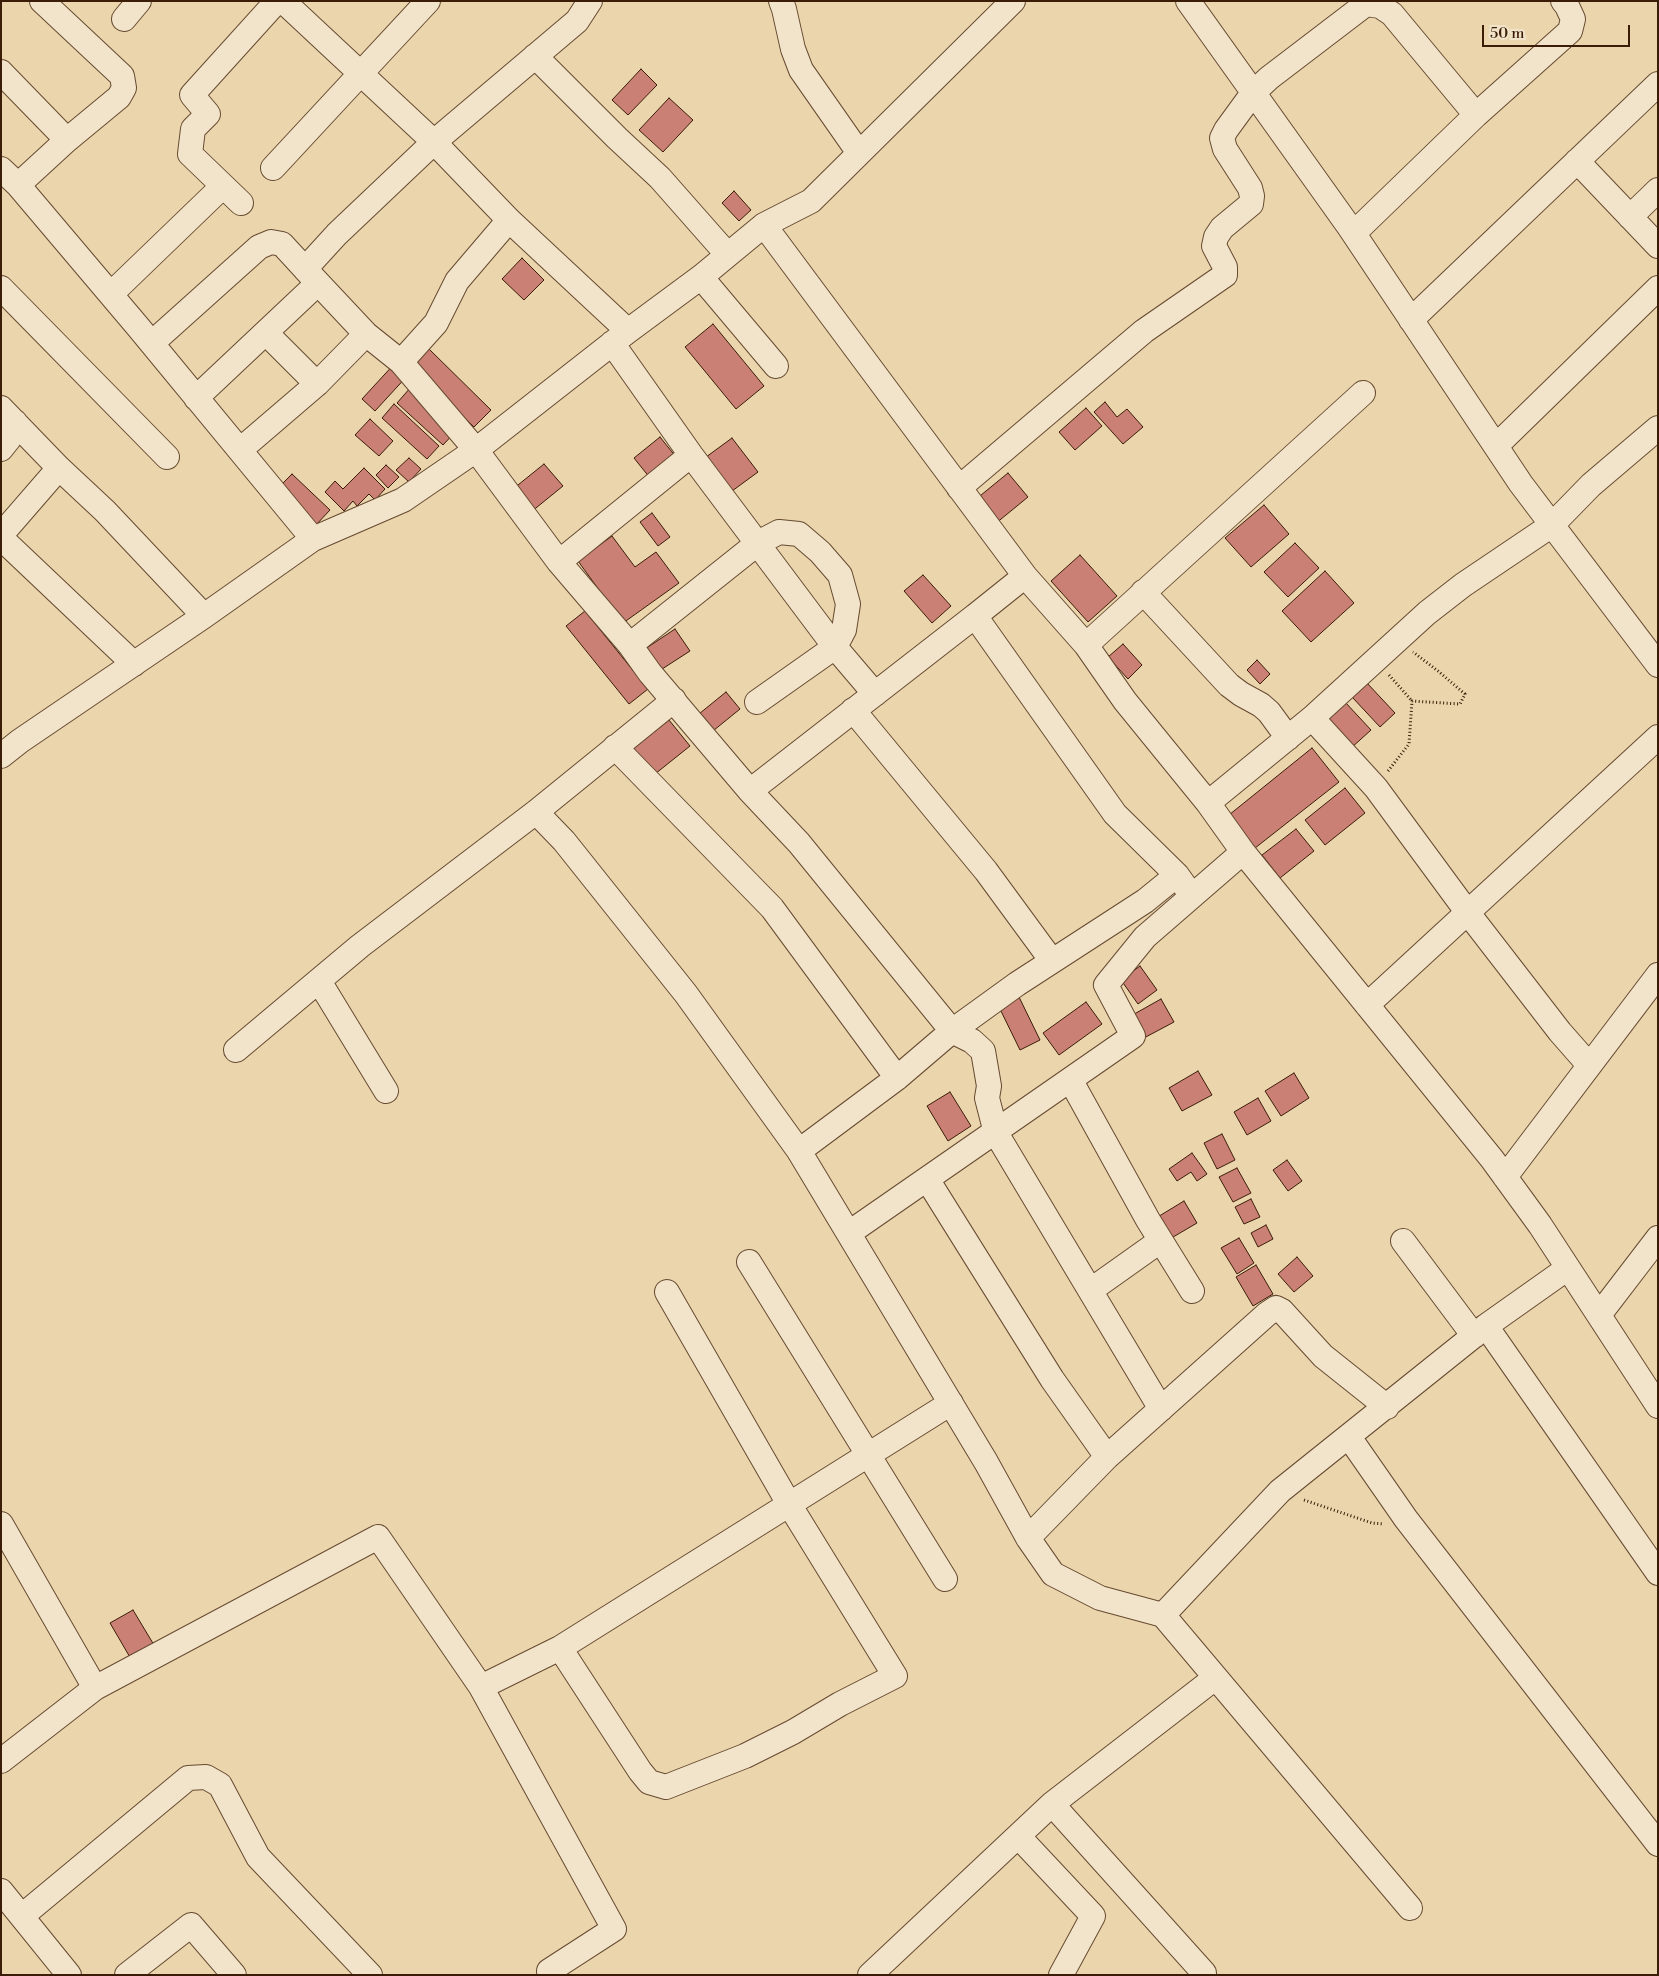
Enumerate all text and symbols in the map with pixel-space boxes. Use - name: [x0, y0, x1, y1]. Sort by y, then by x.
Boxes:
- scale bar: [1484, 15, 1632, 47]
- text: 50 m: [1490, 24, 1524, 43]

